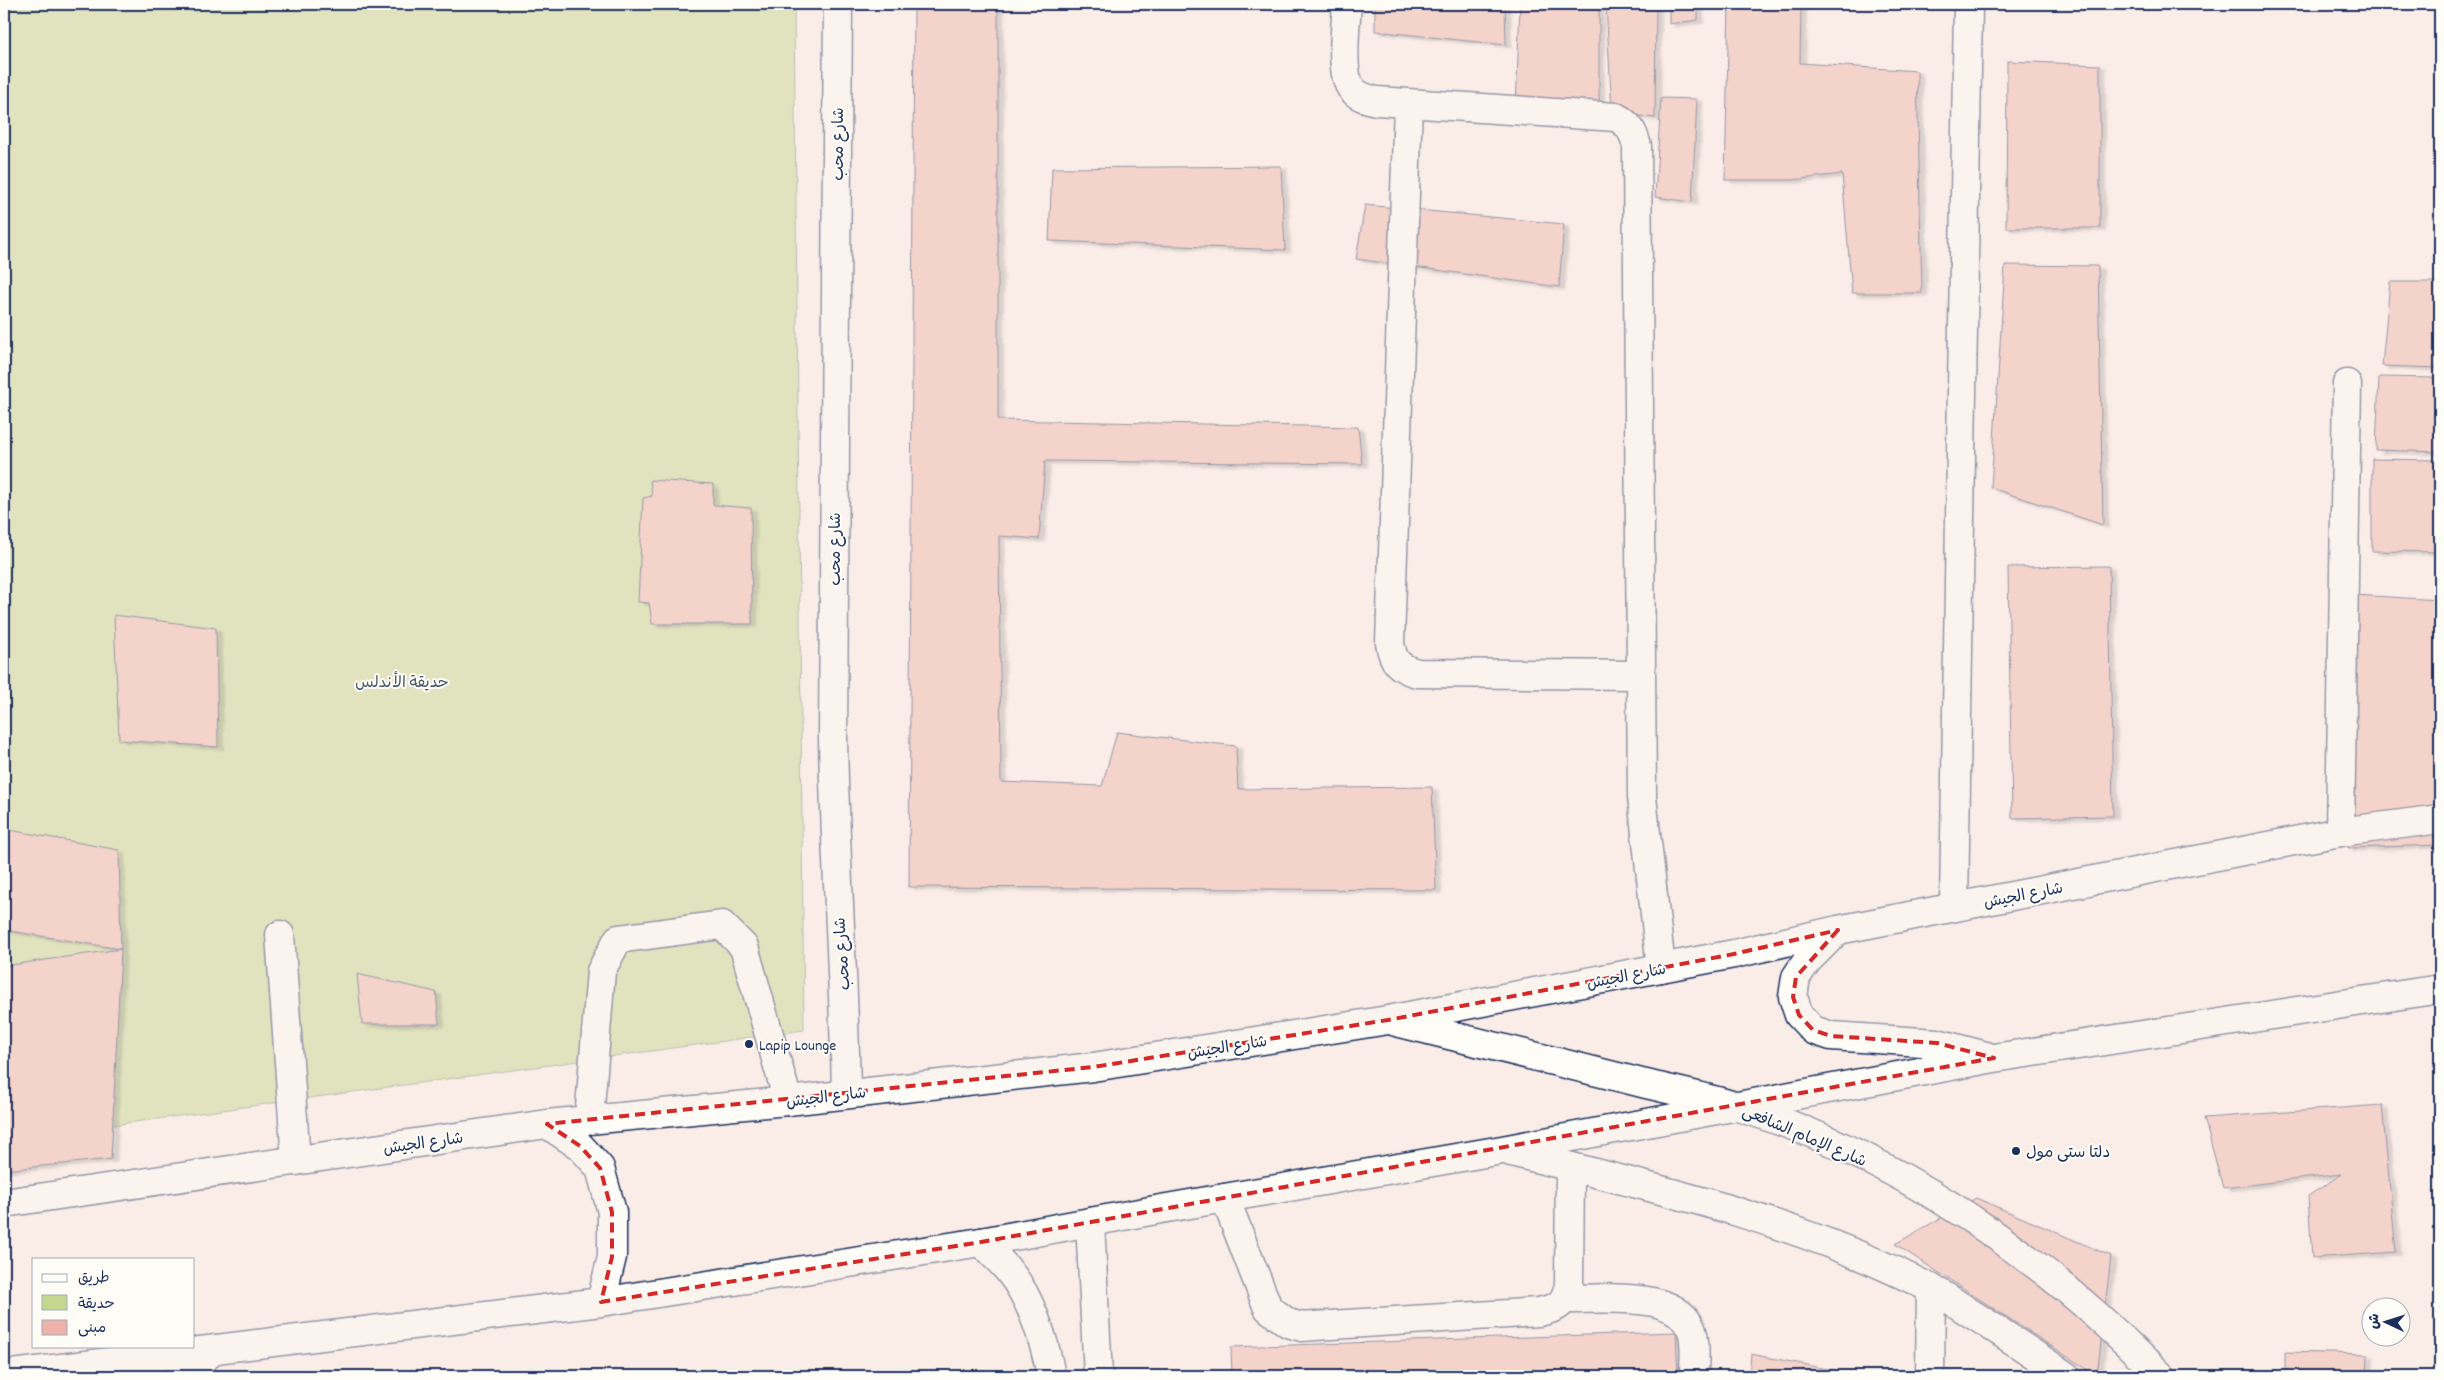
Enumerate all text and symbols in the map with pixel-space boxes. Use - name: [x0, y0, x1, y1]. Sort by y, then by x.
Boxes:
- street label: شارع محب: [828, 107, 851, 181]
- street label: شارع محب: [825, 512, 848, 586]
- park label: حديقة الأندلس: [355, 671, 449, 695]
- street label: شارع الجيش: [1982, 877, 2065, 915]
- street label: شارع محب: [829, 916, 858, 991]
- street label: شارع الجيش: [1585, 958, 1668, 996]
- street label: شارع الجيش: [1186, 1031, 1269, 1066]
- place label: Lapip Lounge: [759, 1035, 836, 1058]
- marker: Lapip Lounge: [743, 1038, 755, 1050]
- street label: شارع الجيش: [785, 1082, 868, 1115]
- street label: شارع الإمام الشافعى: [1738, 1101, 1870, 1174]
- street label: شارع الجيش: [382, 1127, 465, 1161]
- place label: دلتا ستى مول: [2026, 1142, 2110, 1165]
- marker: دلتا ستى مول: [2010, 1145, 2022, 1157]
- legend: [32, 1258, 195, 1348]
- text: طريق: [78, 1268, 110, 1290]
- text: حديقة: [78, 1294, 115, 1316]
- north arrow: [2362, 1298, 2412, 1348]
- text: ش: [2365, 1313, 2386, 1330]
- text: مبنى: [78, 1318, 106, 1340]

